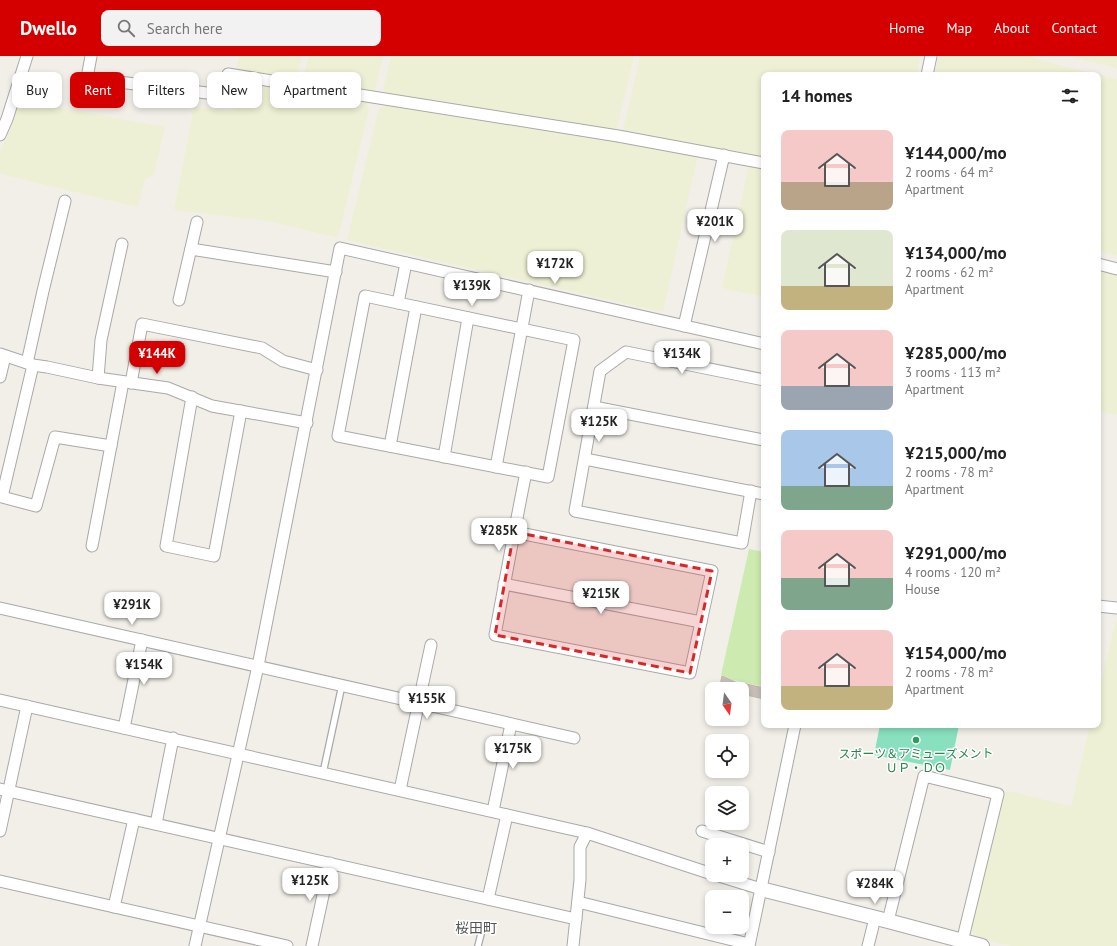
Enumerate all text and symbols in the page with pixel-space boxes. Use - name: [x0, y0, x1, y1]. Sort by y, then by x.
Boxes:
- search box: [101, 10, 381, 46]
- text: Dwello: [20, 16, 77, 40]
- icon: search: [115, 17, 137, 39]
- text: Search here: [147, 19, 223, 38]
- text: Home: [889, 19, 924, 37]
- text: Map: [946, 19, 972, 37]
- text: About: [994, 19, 1030, 37]
- text: Contact: [1052, 19, 1097, 37]
- chip: Buy: [12, 72, 62, 108]
- chip: Rent: [70, 72, 125, 108]
- chip: Filters: [133, 72, 199, 108]
- chip: New: [207, 72, 262, 108]
- chip: Apartment: [270, 72, 361, 108]
- text: 14 homes: [781, 85, 852, 107]
- icon: filters: [1059, 85, 1081, 107]
- text: ¥144,000/mo: [905, 142, 1007, 164]
- icon: home: [813, 146, 861, 194]
- text: 2 rooms · 64 m²: [905, 164, 994, 181]
- text: Apartment: [905, 181, 964, 198]
- pin: ¥201K: [687, 209, 743, 243]
- text: ¥201K: [696, 213, 734, 230]
- text: ¥134,000/mo: [905, 242, 1007, 264]
- icon: home: [813, 246, 861, 294]
- pin: ¥172K: [527, 251, 583, 285]
- text: ¥172K: [536, 255, 574, 272]
- text: 2 rooms · 62 m²: [905, 264, 994, 281]
- pin: ¥139K: [444, 273, 500, 307]
- text: ¥139K: [453, 277, 491, 294]
- text: Apartment: [905, 281, 964, 298]
- pin: ¥144K: [129, 341, 185, 375]
- pin: ¥134K: [654, 341, 710, 375]
- text: ¥285,000/mo: [905, 342, 1007, 364]
- text: ¥144K: [138, 345, 176, 362]
- text: ¥134K: [663, 345, 701, 362]
- icon: home: [813, 346, 861, 394]
- text: 3 rooms · 113 m²: [905, 364, 1001, 381]
- text: Apartment: [905, 381, 964, 398]
- pin: ¥125K: [571, 409, 627, 443]
- text: ¥125K: [580, 413, 618, 430]
- text: ¥215,000/mo: [905, 442, 1007, 464]
- icon: home: [813, 446, 861, 494]
- text: 2 rooms · 78 m²: [905, 464, 994, 481]
- text: Apartment: [905, 481, 964, 498]
- pin: ¥285K: [471, 518, 527, 552]
- text: ¥285K: [480, 522, 518, 539]
- text: ¥291,000/mo: [905, 542, 1007, 564]
- icon: home: [813, 546, 861, 594]
- text: 4 rooms · 120 m²: [905, 564, 1001, 581]
- pin: ¥215K: [573, 581, 629, 615]
- text: House: [905, 581, 940, 598]
- text: ¥215K: [582, 585, 620, 602]
- pin: ¥291K: [104, 592, 160, 626]
- text: ¥291K: [113, 596, 151, 613]
- text: ¥154,000/mo: [905, 642, 1007, 664]
- icon: home: [813, 646, 861, 694]
- pin: ¥154K: [116, 652, 172, 686]
- text: ¥154K: [125, 656, 163, 673]
- text: 2 rooms · 78 m²: [905, 664, 994, 681]
- text: Apartment: [905, 681, 964, 698]
- north arrow: [705, 682, 749, 726]
- map controls: [705, 682, 749, 934]
- pin: ¥155K: [399, 686, 455, 720]
- text: ¥155K: [408, 690, 446, 707]
- button: locate: [705, 734, 749, 778]
- marker: スポーツ＆アミューズメント ＵＰ・ＤＯ: [911, 735, 921, 745]
- pin: ¥175K: [485, 736, 541, 770]
- text: ¥175K: [494, 740, 532, 757]
- place label: スポーツ＆アミューズメント ＵＰ・ＤＯ: [839, 746, 993, 775]
- button: layers: [705, 786, 749, 830]
- button: +: [705, 838, 749, 882]
- pin: ¥125K: [282, 868, 338, 902]
- pin: ¥284K: [847, 871, 903, 905]
- text: ¥125K: [291, 872, 329, 889]
- text: ¥284K: [856, 875, 894, 892]
- button: −: [705, 890, 749, 934]
- district label: 桜田町: [455, 919, 497, 937]

